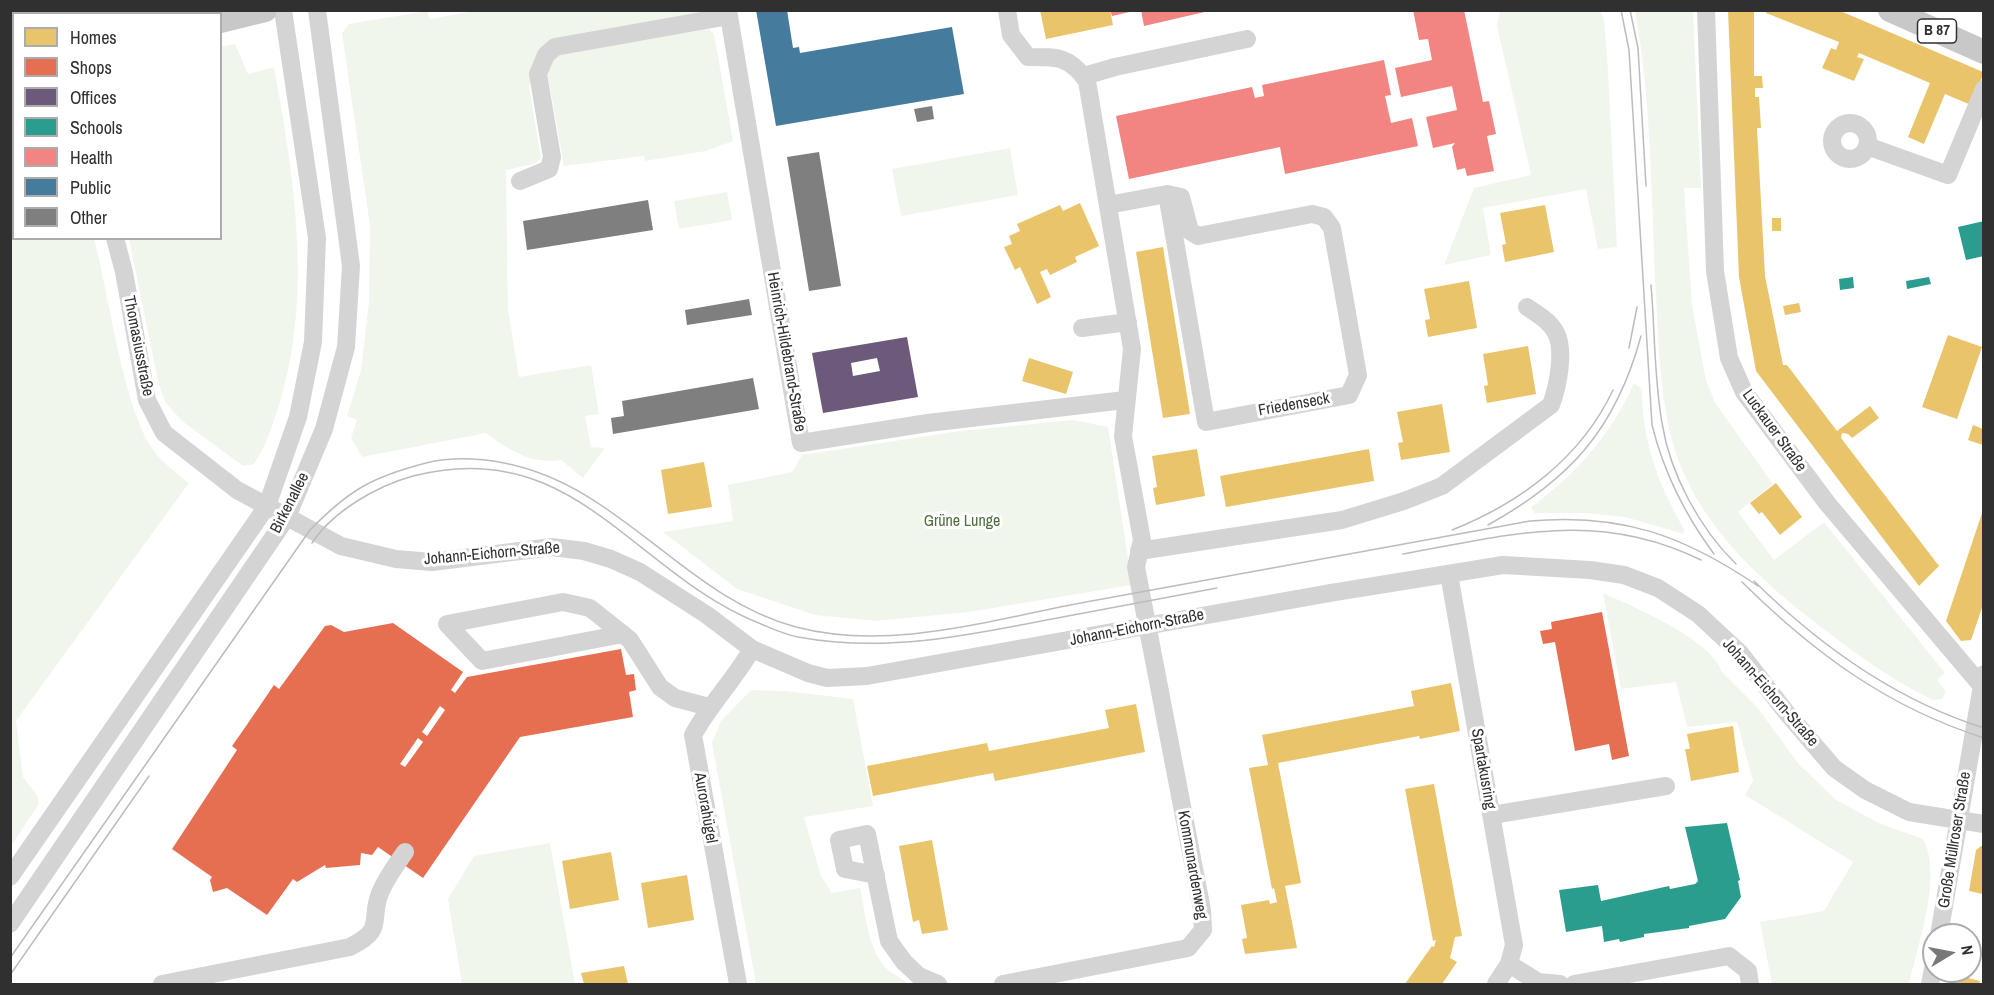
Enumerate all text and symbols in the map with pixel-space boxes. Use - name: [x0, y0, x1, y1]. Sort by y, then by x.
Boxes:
- legend: [12, 12, 222, 240]
- road number: B 87: [1918, 19, 1956, 43]
- text: Homes: [70, 25, 117, 50]
- text: Shops: [70, 55, 112, 80]
- text: Offices: [70, 85, 117, 110]
- text: Schools: [70, 115, 123, 140]
- text: Health: [70, 145, 113, 170]
- text: Public: [70, 175, 111, 200]
- text: Other: [70, 205, 107, 230]
- street label: Heinrich-Hildebrand-Straße: [762, 271, 810, 433]
- street label: Thomasiusstraße: [119, 294, 157, 398]
- street label: Luckauer Straße: [1738, 386, 1810, 476]
- street label: Friedenseck: [1257, 389, 1331, 421]
- street label: Birkenallee: [267, 469, 313, 537]
- park label: Grüne Lunge: [924, 512, 1000, 532]
- street label: Johann-Eichorn-Straße: [423, 538, 561, 570]
- street label: Johann-Eichorn-Straße: [1068, 606, 1206, 650]
- street label: Johann-Eichorn-Straße: [1718, 635, 1822, 751]
- street label: Spartakusring: [1466, 727, 1500, 811]
- street label: Große Müllroser Straße: [1935, 770, 1975, 910]
- street label: Aurorahügel: [689, 771, 721, 845]
- street label: Kommunardenweg: [1173, 809, 1211, 921]
- north arrow: [1922, 923, 1982, 983]
- text: N: [1956, 944, 1979, 957]

